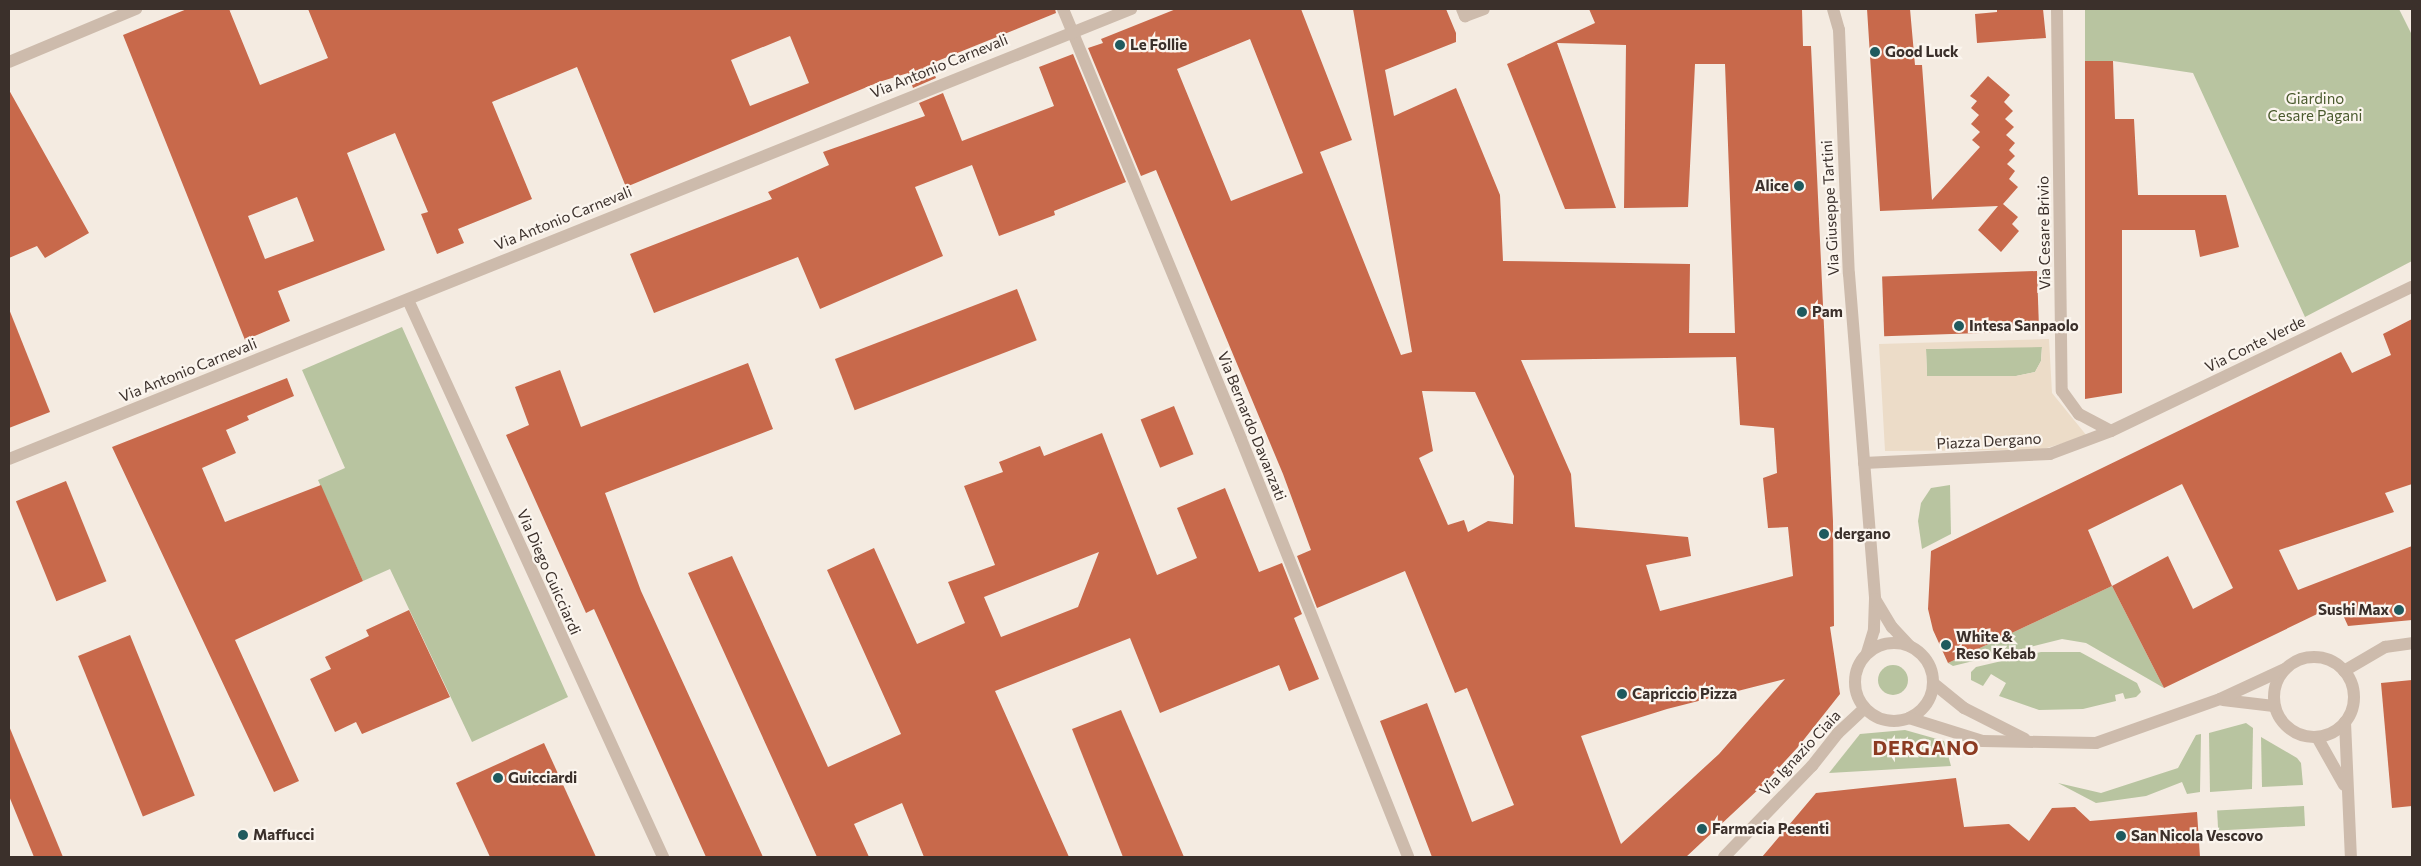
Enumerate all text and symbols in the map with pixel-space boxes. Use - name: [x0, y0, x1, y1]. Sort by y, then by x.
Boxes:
- street label: Via Antonio Carnevali: [868, 30, 1010, 102]
- place label: Le Follie: [1130, 36, 1187, 54]
- marker: Le Follie: [1114, 39, 1126, 51]
- place label: Good Luck: [1885, 43, 1959, 61]
- marker: Good Luck: [1869, 46, 1881, 58]
- park label: Giardino Cesare Pagani: [2268, 89, 2362, 124]
- street label: Via Giuseppe Tartini: [1817, 140, 1843, 276]
- street label: Via Cesare Brivio: [2034, 176, 2054, 290]
- place label: Alice: [1755, 177, 1789, 195]
- marker: Alice: [1793, 180, 1805, 192]
- street label: Via Antonio Carnevali: [492, 182, 634, 254]
- place label: Pam: [1812, 303, 1843, 321]
- marker: Pam: [1796, 306, 1808, 318]
- street label: Via Conte Verde: [2202, 312, 2308, 376]
- place label: Intesa Sanpaolo: [1969, 317, 2079, 335]
- marker: Intesa Sanpaolo: [1953, 320, 1965, 332]
- street label: Via Antonio Carnevali: [117, 334, 259, 406]
- street label: Via Bernardo Davanzati: [1214, 349, 1290, 503]
- street label: Piazza Dergano: [1936, 429, 2042, 453]
- street label: Via Diego Guicciardi: [513, 506, 585, 638]
- place label: dergano: [1834, 525, 1891, 543]
- marker: dergano: [1818, 528, 1830, 540]
- place label: Sushi Max: [2318, 601, 2389, 619]
- marker: Sushi Max: [2393, 604, 2405, 616]
- place label: White & Reso Kebab: [1956, 627, 2036, 662]
- marker: White & Reso Kebab: [1940, 639, 1952, 651]
- place label: Capriccio Pizza: [1632, 685, 1737, 703]
- marker: Capriccio Pizza: [1616, 688, 1628, 700]
- street label: Via Ignazio Ciaia: [1756, 706, 1844, 800]
- district label: DERGANO: [1872, 735, 1980, 759]
- place label: Guicciardi: [508, 769, 577, 787]
- marker: Guicciardi: [492, 772, 504, 784]
- place label: Farmacia Pesenti: [1712, 820, 1829, 838]
- marker: Farmacia Pesenti: [1696, 823, 1708, 835]
- place label: Maffucci: [253, 826, 314, 844]
- place label: San Nicola Vescovo: [2131, 827, 2263, 845]
- marker: Maffucci: [237, 829, 249, 841]
- marker: San Nicola Vescovo: [2115, 830, 2127, 842]

